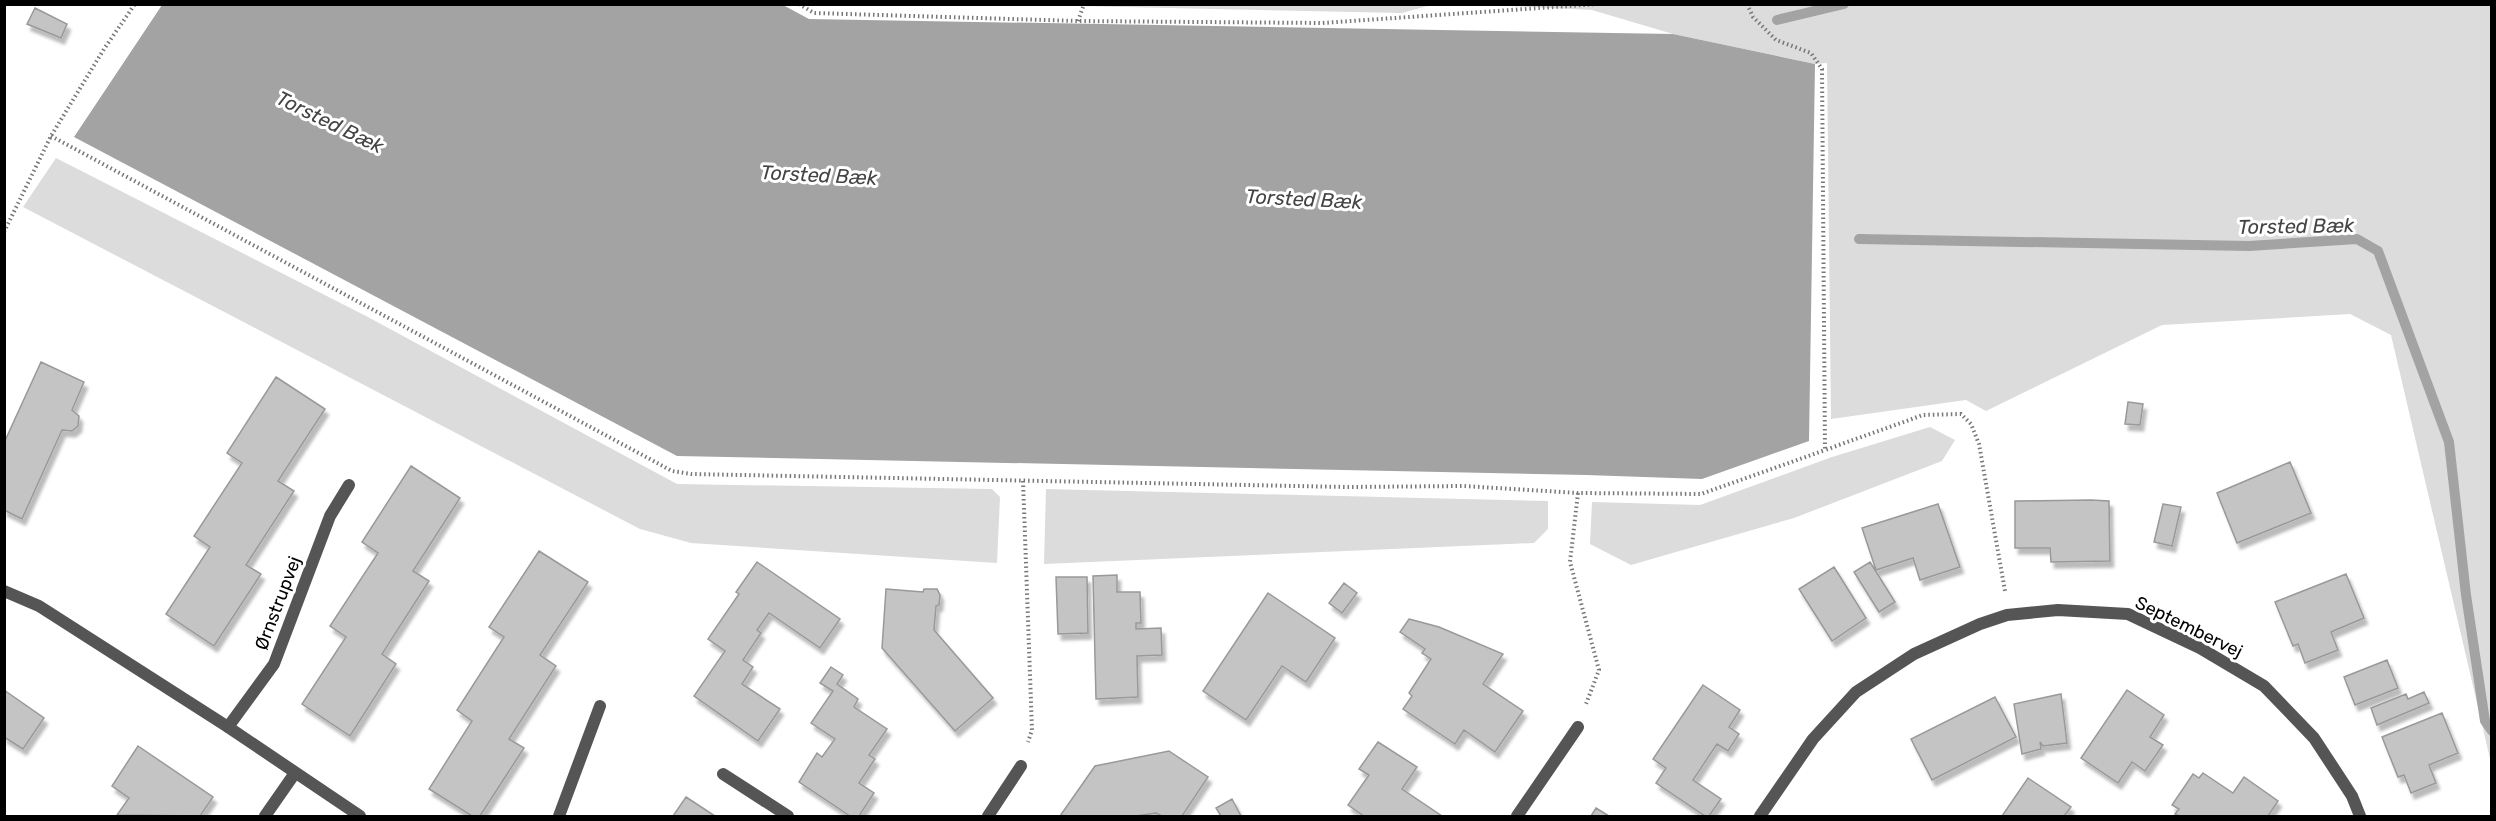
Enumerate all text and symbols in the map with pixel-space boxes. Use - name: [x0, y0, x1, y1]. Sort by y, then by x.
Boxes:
- water label: Torsted Bæk: [272, 86, 388, 159]
- water label: Torsted Bæk: [760, 160, 878, 190]
- water label: Torsted Bæk: [1245, 184, 1363, 214]
- water label: Torsted Bæk: [2238, 213, 2355, 239]
- street label: Ørnstrupvej: [250, 553, 306, 653]
- street label: Septembervej: [2132, 591, 2246, 663]

